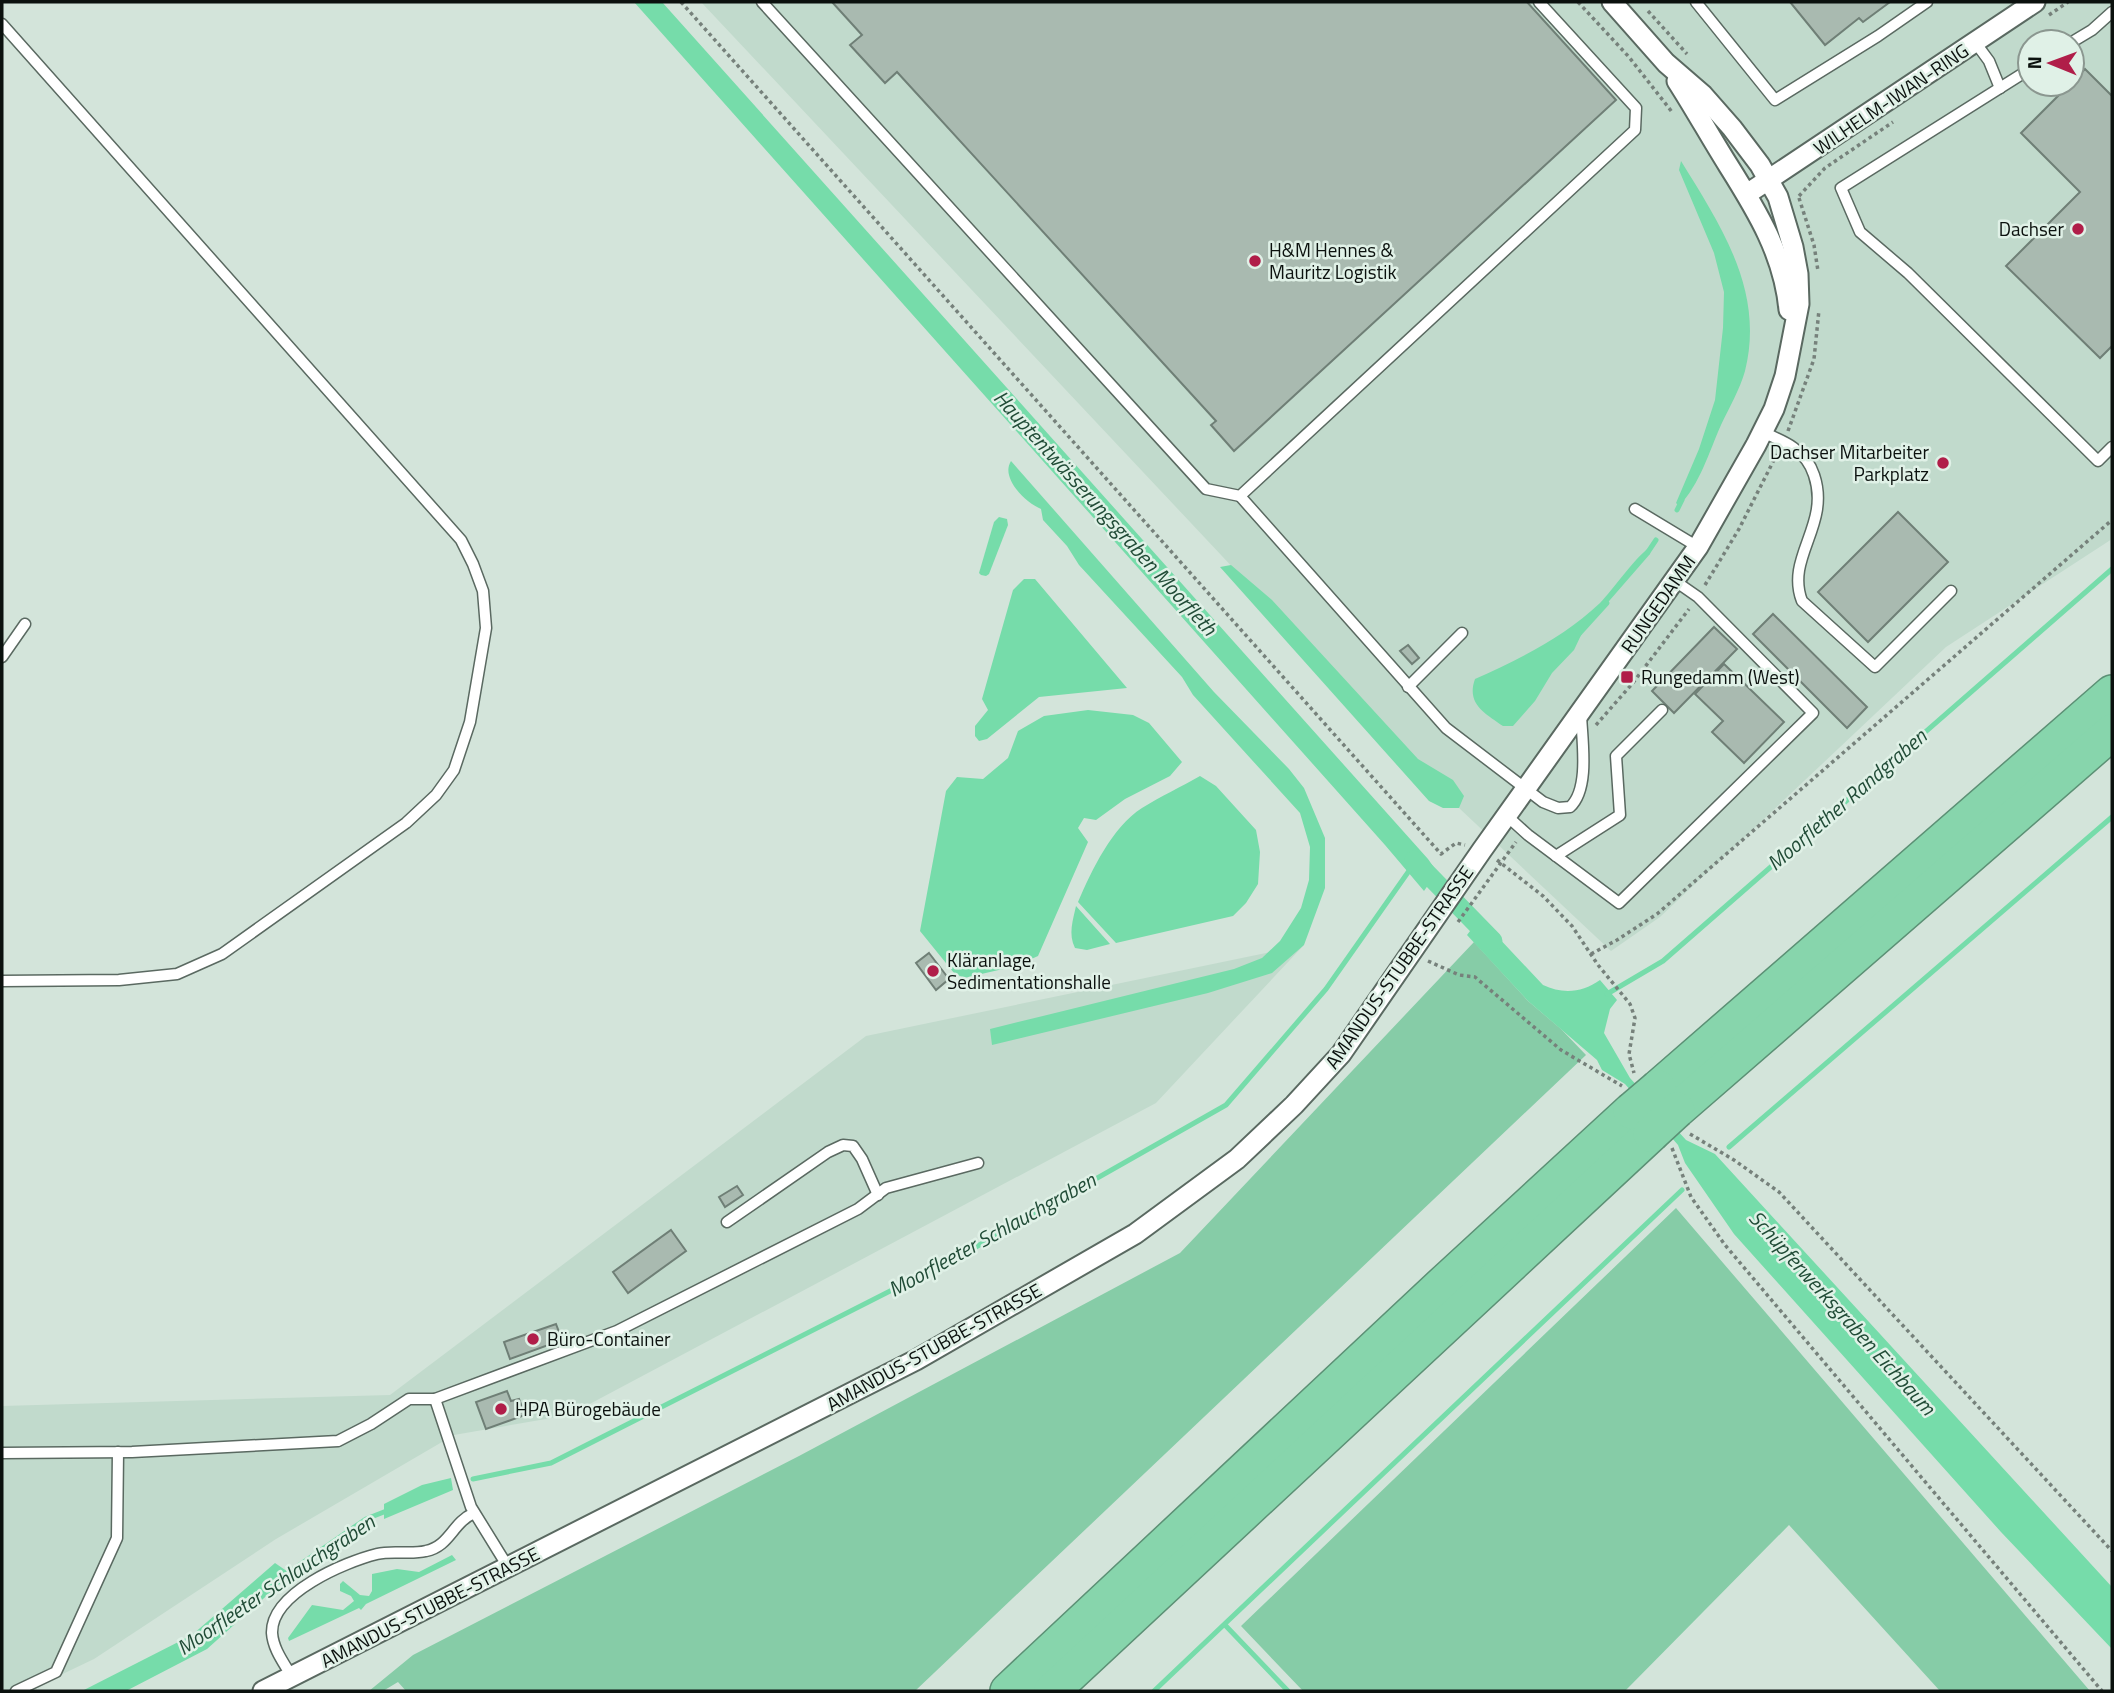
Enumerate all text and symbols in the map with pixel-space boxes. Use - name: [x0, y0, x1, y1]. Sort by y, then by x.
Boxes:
- north arrow: [2016, 28, 2086, 98]
- street label: WILHELM-IWAN-RING: [1807, 36, 1974, 161]
- text: N: [2019, 56, 2048, 70]
- place label: Dachser: [1999, 214, 2064, 243]
- marker: Dachser: [2070, 221, 2086, 237]
- place label: H&M Hennes & Mauritz Logistik: [1269, 235, 1397, 286]
- marker: H&M Hennes & Mauritz Logistik: [1247, 253, 1263, 269]
- water label: Hauptentwässerungsgraben Moorfleth: [986, 382, 1225, 643]
- place label: Dachser Mitarbeiter Parkplatz: [1770, 437, 1929, 488]
- marker: Dachser Mitarbeiter Parkplatz: [1935, 455, 1951, 471]
- street label: RUNGEDAMM: [1613, 549, 1702, 659]
- place label: Rungedamm (West): [1641, 662, 1799, 691]
- marker: Rungedamm (West): [1619, 669, 1635, 685]
- water label: Moorflether Randgraben: [1759, 720, 1934, 878]
- street label: AMANDUS-STUBBE-STRASSE: [1317, 859, 1480, 1074]
- place label: Kläranlage, Sedimentationshalle: [947, 945, 1111, 996]
- marker: Kläranlage, Sedimentationshalle: [925, 963, 941, 979]
- water label: Moorfleeter Schlauchgraben: [882, 1163, 1102, 1305]
- water label: Schüpferwerksgraben Eichbaum: [1742, 1203, 1944, 1423]
- street label: AMANDUS-STUBBE-STRASSE: [821, 1275, 1047, 1418]
- place label: Büro-Container: [547, 1324, 671, 1353]
- marker: Büro-Container: [525, 1331, 541, 1347]
- place label: HPA Bürogebäude: [515, 1394, 661, 1423]
- marker: HPA Bürogebäude: [493, 1401, 509, 1417]
- water label: Moorfleeter Schlauchgraben: [170, 1505, 381, 1663]
- street label: AMANDUS-STUBBE-STRASSE: [315, 1539, 544, 1674]

